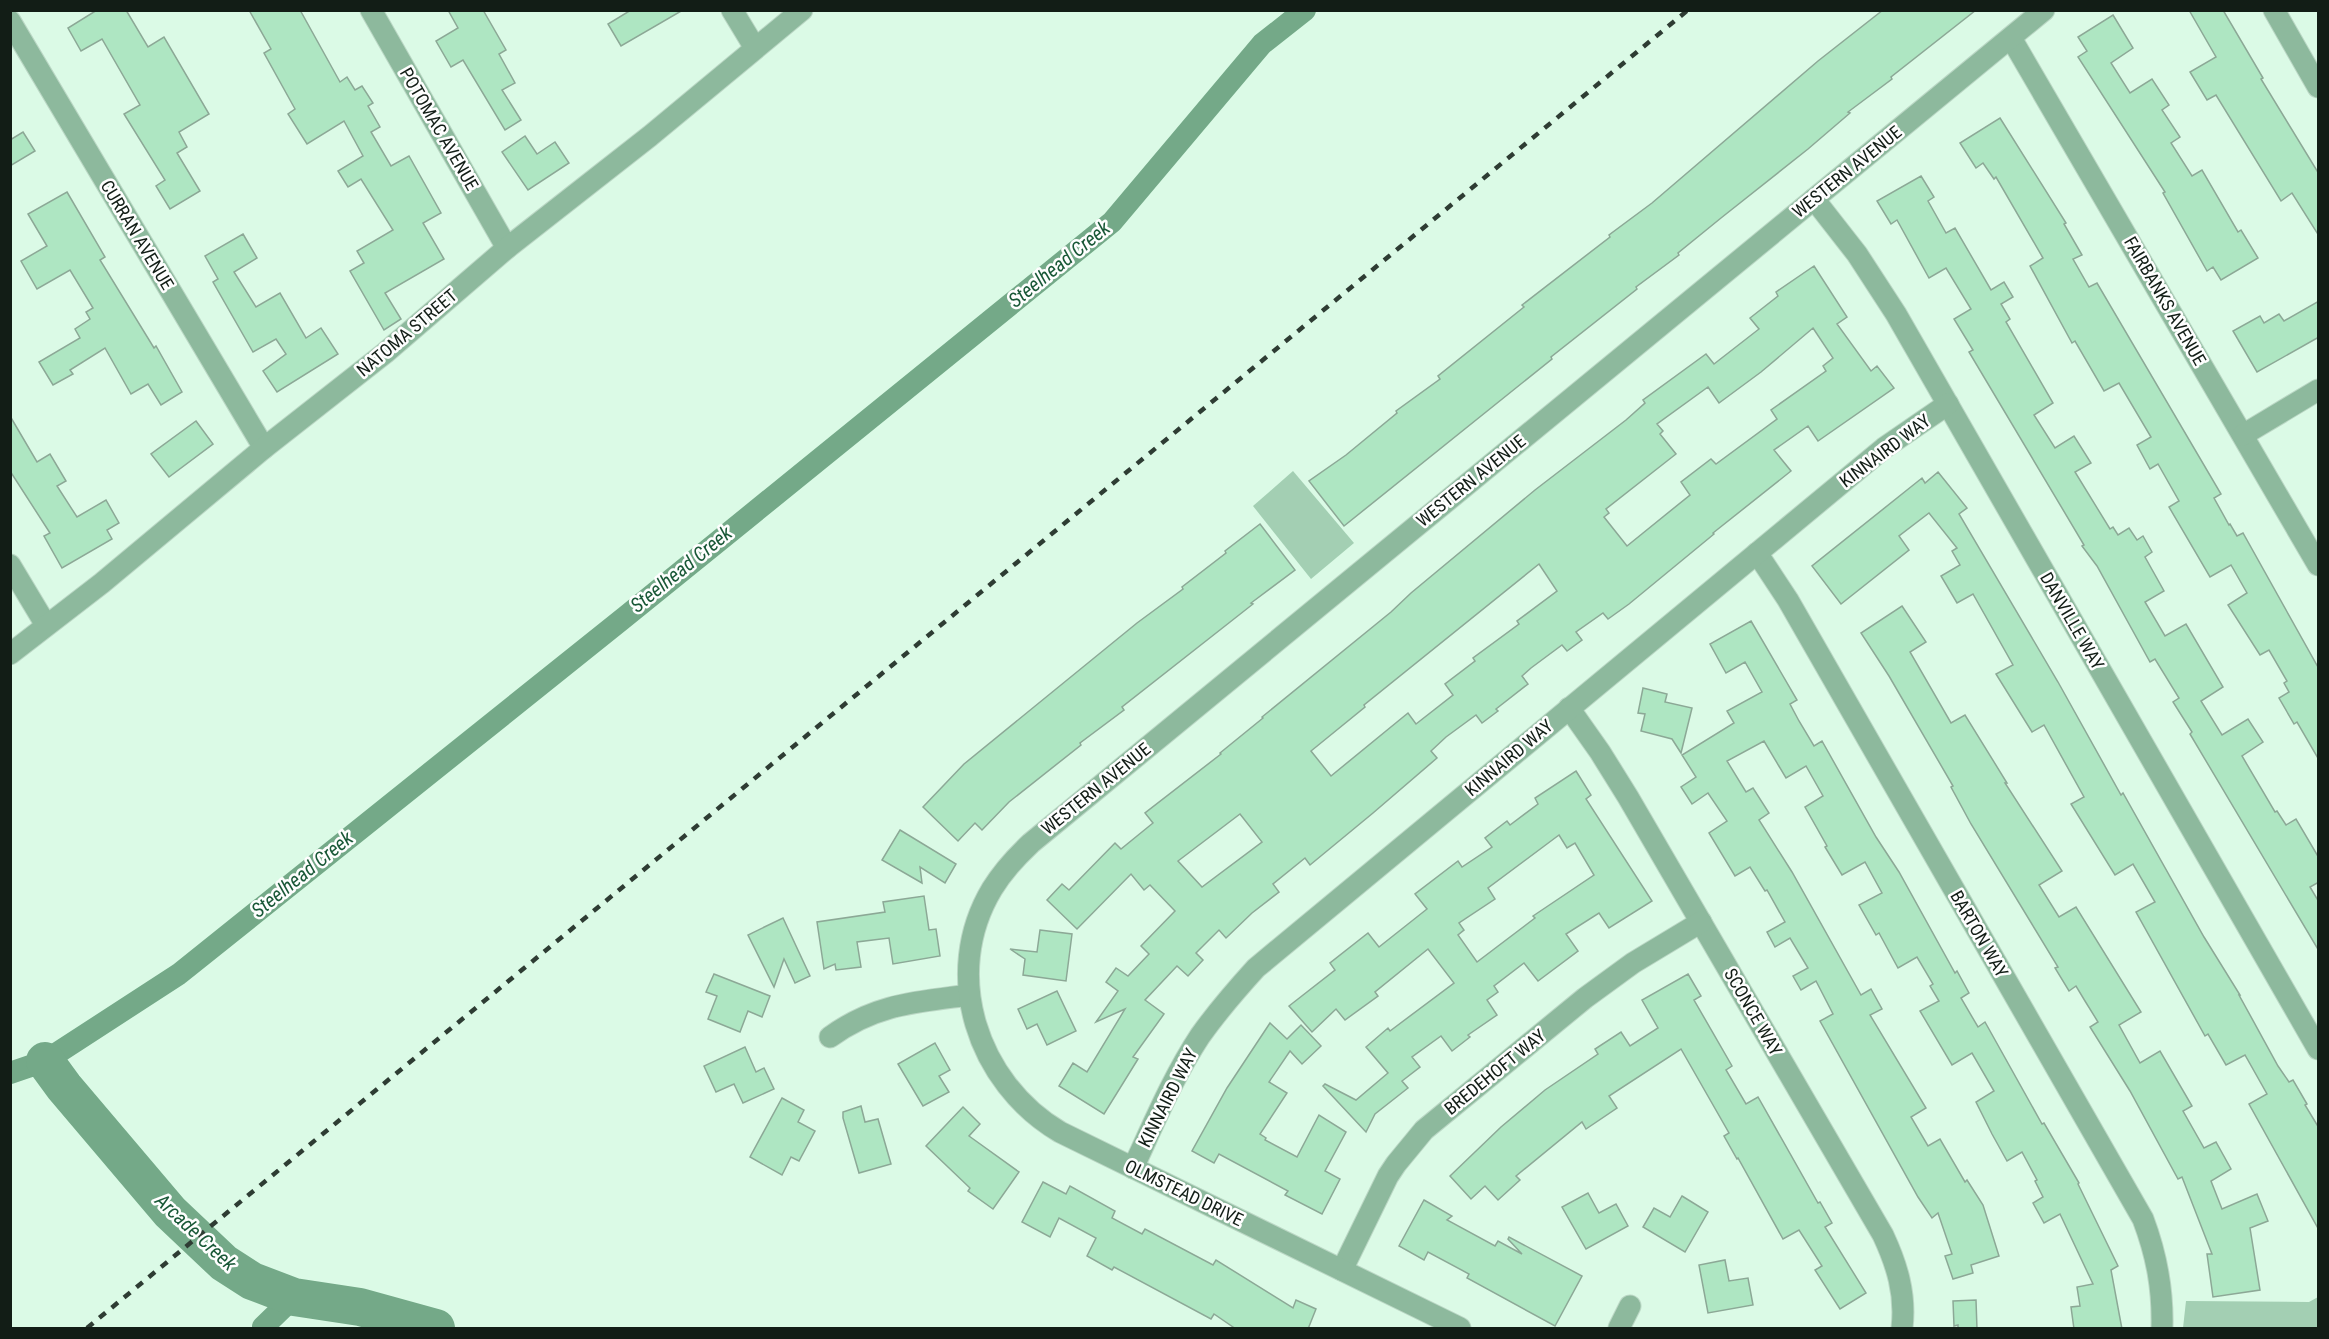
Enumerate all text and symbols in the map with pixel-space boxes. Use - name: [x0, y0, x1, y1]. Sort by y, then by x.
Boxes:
- street label: POTOMAC AVENUE: [396, 64, 483, 194]
- street label: WESTERN AVENUE: [1788, 121, 1905, 222]
- street label: CURRAN AVENUE: [97, 176, 178, 293]
- water label: Steelhead Creek: [1003, 215, 1116, 312]
- street label: FAIRBANKS AVENUE: [2120, 233, 2211, 369]
- street label: NATOMA STREET: [352, 285, 461, 381]
- street label: KINNAIRD WAY: [1835, 409, 1935, 491]
- street label: WESTERN AVENUE: [1412, 430, 1529, 531]
- water label: Steelhead Creek: [625, 520, 738, 617]
- street label: DANVILLE WAY: [2036, 568, 2109, 674]
- street label: KINNAIRD WAY: [1461, 715, 1557, 800]
- street label: WESTERN AVENUE: [1037, 738, 1154, 839]
- water label: Steelhead Creek: [246, 825, 359, 922]
- street label: BARTON WAY: [1946, 887, 2013, 981]
- street label: SCONCE WAY: [1720, 964, 1787, 1060]
- street label: BREDEHOFT WAY: [1440, 1024, 1550, 1119]
- street label: KINNAIRD WAY: [1134, 1044, 1202, 1151]
- street label: OLMSTEAD DRIVE: [1122, 1155, 1247, 1230]
- water label: Arcade Creek: [150, 1188, 242, 1276]

